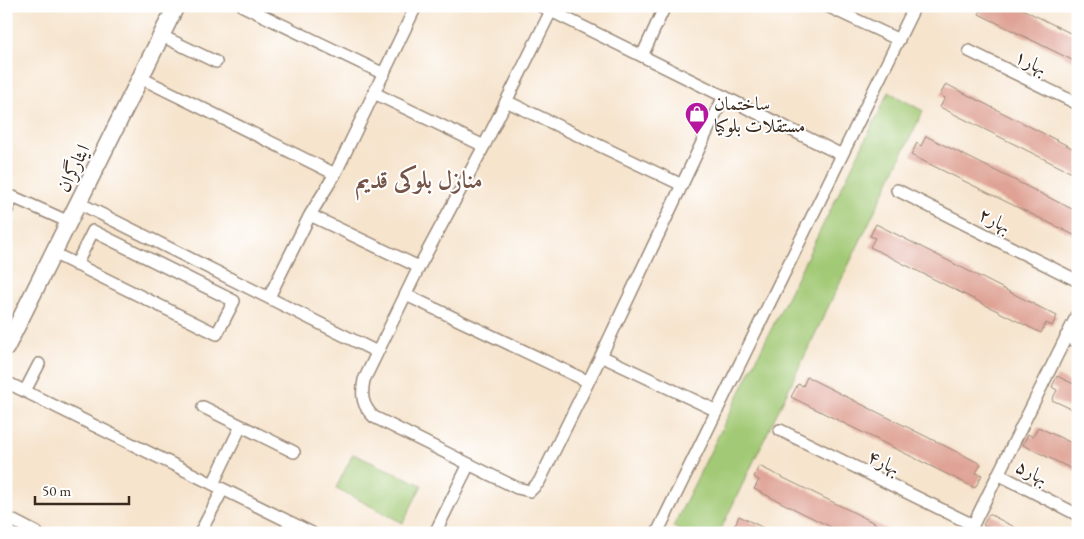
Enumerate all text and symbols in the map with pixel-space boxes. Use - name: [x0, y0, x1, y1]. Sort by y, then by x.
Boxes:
- street label: بهار۱: [1011, 43, 1051, 81]
- place label: ساختمان مستقلات بلوکیا: [714, 91, 805, 138]
- shop icon: ساختمان مستقلات بلوکیا: [684, 101, 710, 135]
- street label: ایثارگران: [51, 140, 95, 196]
- district label: منازل بلوکی قدیم: [355, 164, 483, 201]
- street label: بهار۲: [975, 201, 1015, 239]
- street label: بهار۴: [864, 443, 904, 481]
- street label: بهار۵: [1012, 453, 1052, 491]
- scale bar: [35, 474, 129, 506]
- text: 50 m: [42, 481, 71, 500]

